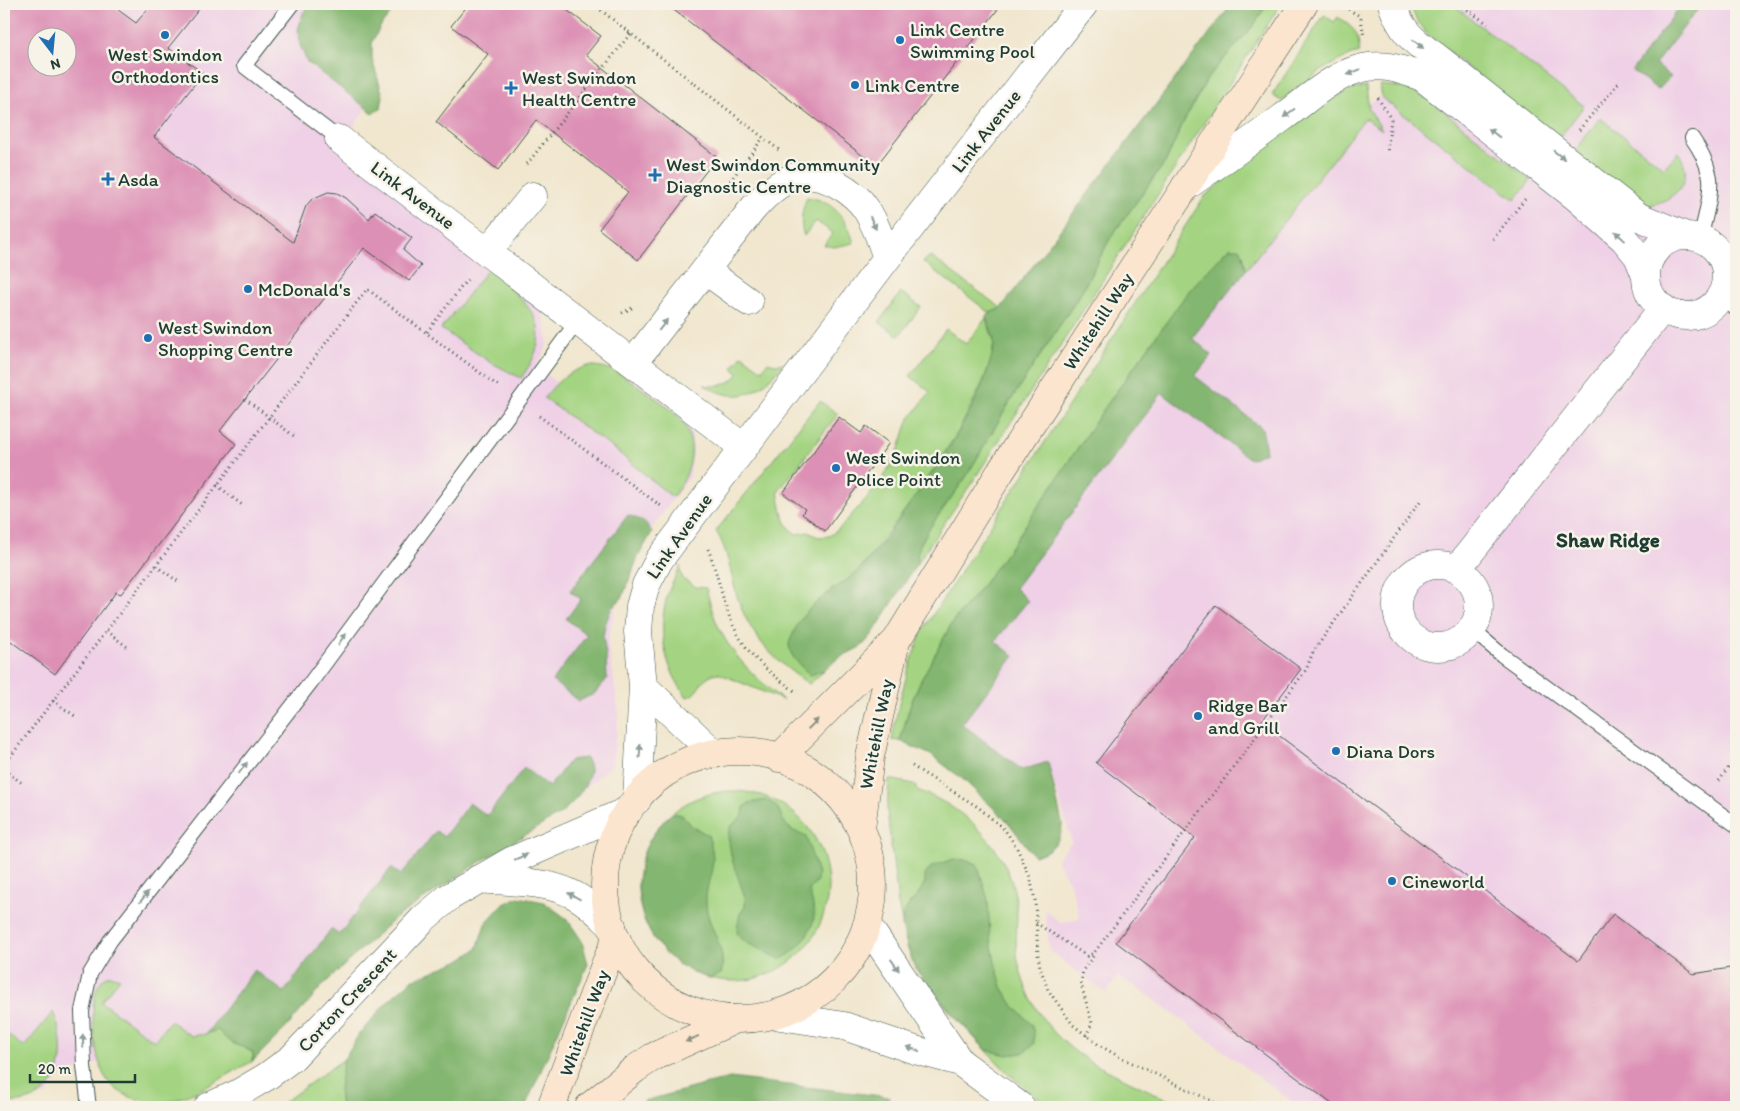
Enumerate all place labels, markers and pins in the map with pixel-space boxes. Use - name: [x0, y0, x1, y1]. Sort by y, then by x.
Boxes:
- place label: Link Centre Swimming Pool: [910, 18, 1036, 63]
- marker: West Swindon Orthodontics: [159, 29, 171, 41]
- marker: Link Centre Swimming Pool: [894, 34, 906, 46]
- place label: West Swindon Orthodontics: [108, 43, 222, 88]
- place label: West Swindon Health Centre: [522, 66, 637, 111]
- place label: Link Centre: [865, 74, 960, 97]
- marker: Link Centre: [849, 79, 861, 91]
- marker: West Swindon Health Centre: [504, 81, 518, 95]
- place label: West Swindon Community Diagnostic Centre: [666, 153, 880, 198]
- place label: Asda: [118, 168, 159, 191]
- marker: West Swindon Community Diagnostic Centre: [648, 168, 662, 182]
- marker: Asda: [102, 173, 114, 185]
- place label: McDonald's: [258, 278, 351, 301]
- marker: McDonald's: [242, 283, 254, 295]
- place label: West Swindon Shopping Centre: [158, 316, 293, 361]
- marker: West Swindon Shopping Centre: [142, 332, 154, 344]
- place label: West Swindon Police Point: [846, 446, 961, 491]
- marker: West Swindon Police Point: [830, 462, 842, 474]
- place label: Ridge Bar and Grill: [1208, 694, 1288, 739]
- marker: Ridge Bar and Grill: [1192, 710, 1204, 722]
- place label: Diana Dors: [1346, 740, 1435, 763]
- marker: Diana Dors: [1330, 745, 1342, 757]
- place label: Cineworld: [1402, 870, 1485, 893]
- marker: Cineworld: [1386, 875, 1398, 887]

